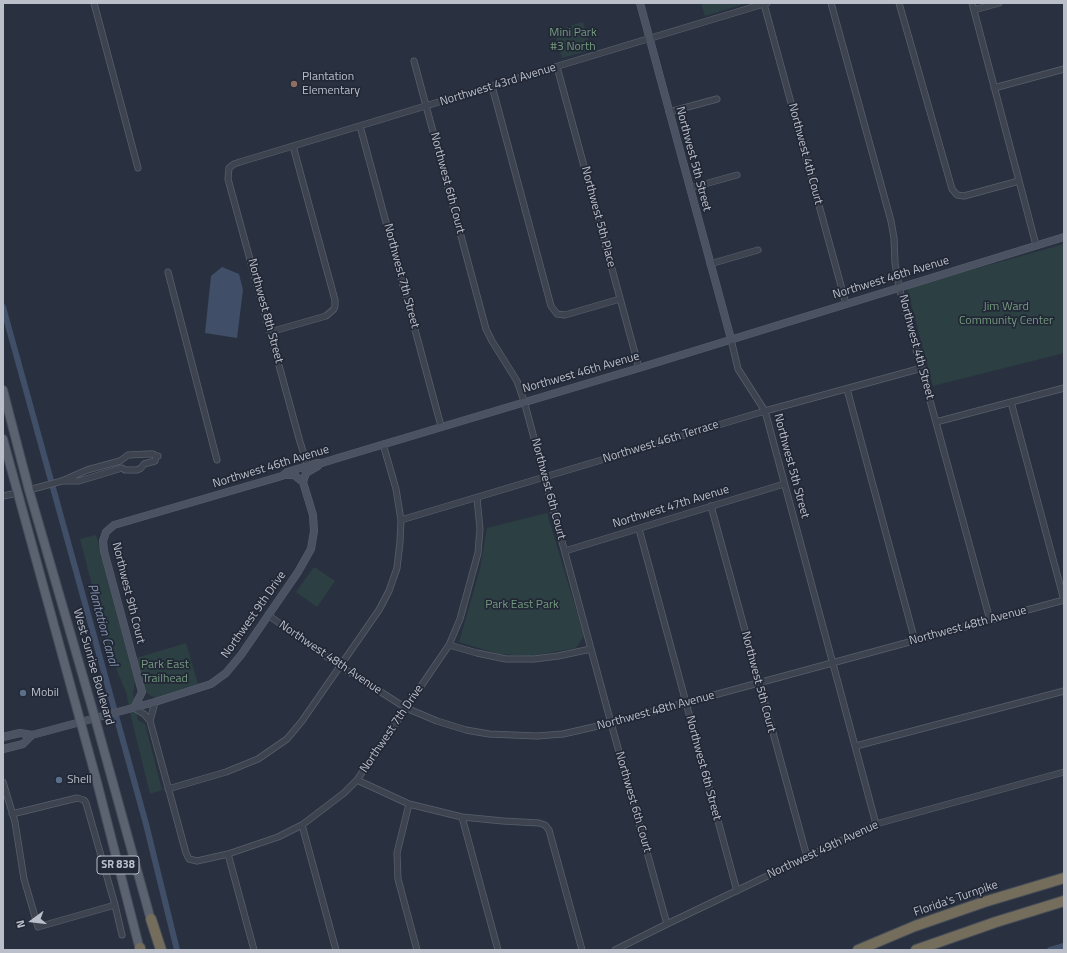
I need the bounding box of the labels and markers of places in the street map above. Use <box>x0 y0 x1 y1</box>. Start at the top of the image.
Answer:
place label: Plantation Elementary <box>302 70 360 98</box>
marker: Plantation Elementary <box>289 79 299 89</box>
place label: Mobil <box>31 686 59 700</box>
marker: Mobil <box>18 688 28 698</box>
place label: Shell <box>67 773 92 787</box>
marker: Shell <box>54 775 64 785</box>

